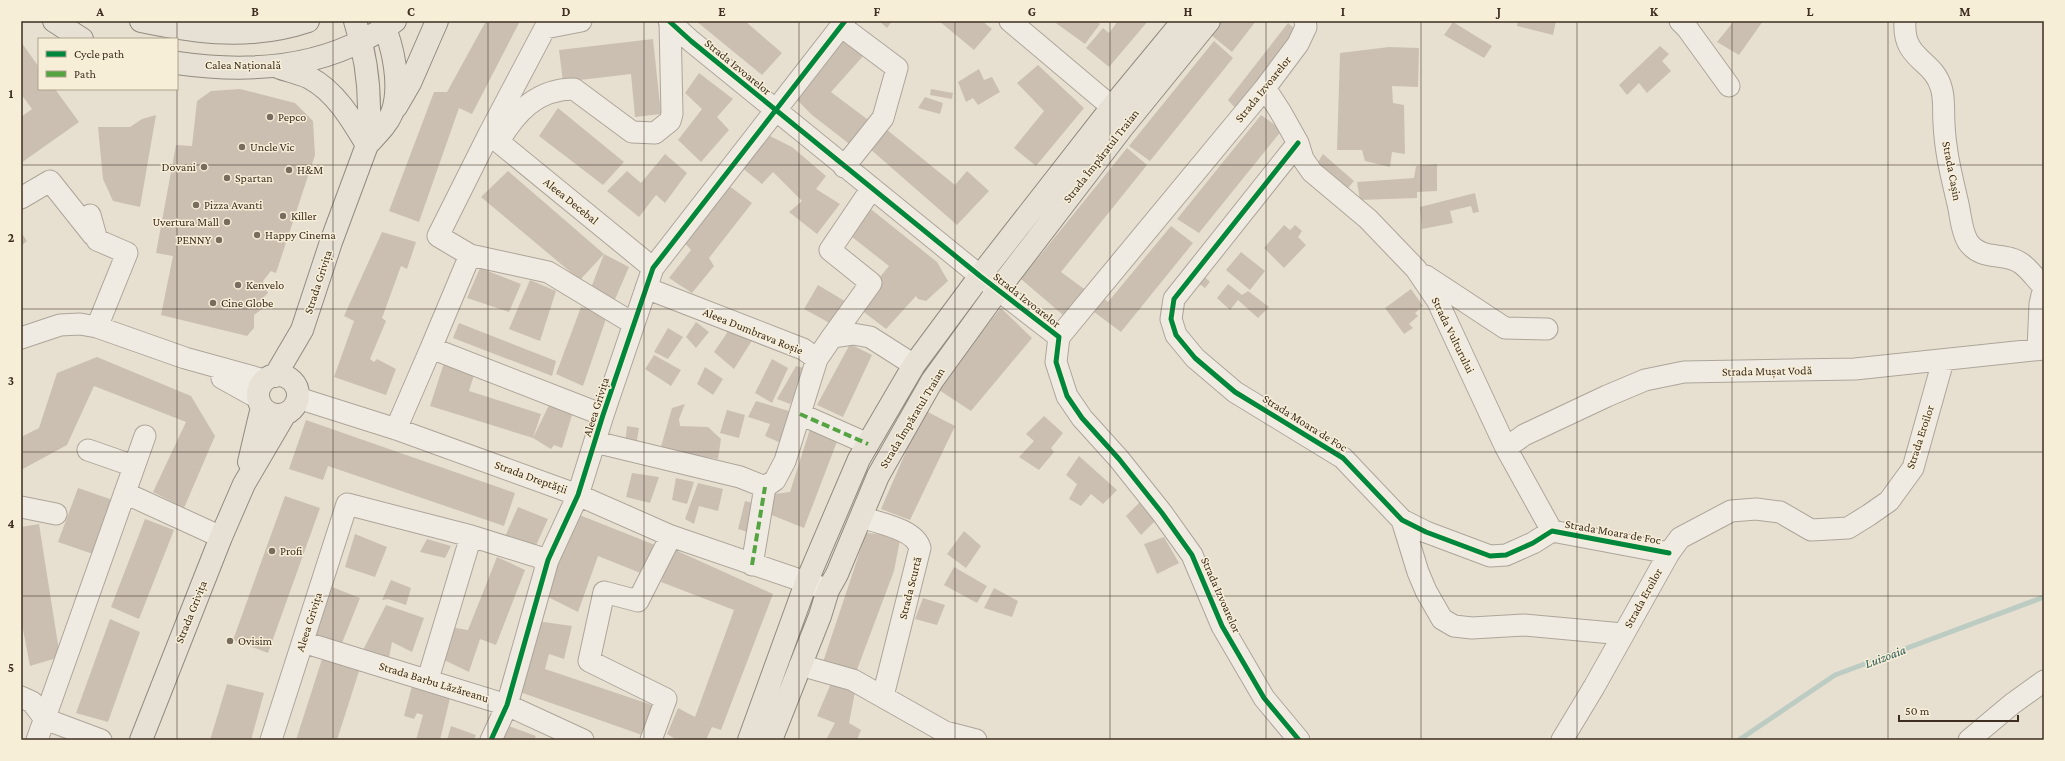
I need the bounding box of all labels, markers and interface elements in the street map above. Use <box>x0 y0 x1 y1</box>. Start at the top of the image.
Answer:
text: A <box>95 4 104 19</box>
text: B <box>251 4 259 19</box>
text: C <box>407 4 415 19</box>
text: D <box>562 4 571 19</box>
text: E <box>718 4 726 19</box>
text: F <box>874 4 881 19</box>
text: G <box>1028 4 1036 19</box>
text: H <box>1184 4 1193 19</box>
text: I <box>1341 4 1345 19</box>
text: J <box>1495 4 1501 19</box>
text: K <box>1650 4 1659 19</box>
text: L <box>1807 4 1814 19</box>
text: M <box>1959 4 1971 19</box>
street label: Strada Izvoarelor <box>702 36 775 99</box>
legend <box>38 38 178 90</box>
text: Cycle path <box>74 47 125 61</box>
street label: Strada Izvoarelor <box>1232 52 1295 125</box>
street label: Calea Națională <box>205 58 281 73</box>
text: Path <box>74 67 96 81</box>
text: 1 <box>9 86 14 101</box>
street label: Strada Împăratul Traian <box>1060 106 1142 206</box>
place label: Pepco <box>278 110 306 124</box>
marker: Pepco <box>265 112 275 122</box>
place label: Uncle Vic <box>250 140 295 154</box>
street label: Strada Cașin <box>1938 140 1965 203</box>
marker: Uncle Vic <box>237 142 247 152</box>
place label: Dovani <box>161 160 196 174</box>
marker: Dovani <box>199 162 209 172</box>
place label: H&M <box>297 163 323 177</box>
marker: H&M <box>284 165 294 175</box>
place label: Spartan <box>235 171 273 185</box>
marker: Spartan <box>222 173 232 183</box>
street label: Aleea Decebal <box>541 175 601 227</box>
place label: Pizza Avanti <box>204 198 262 212</box>
marker: Pizza Avanti <box>191 200 201 210</box>
place label: Killer <box>291 209 318 223</box>
marker: Killer <box>278 211 288 221</box>
place label: Uvertura Mall <box>152 215 219 229</box>
marker: Uvertura Mall <box>222 217 232 227</box>
place label: Happy Cinema <box>265 228 336 242</box>
text: 2 <box>8 230 15 245</box>
marker: Happy Cinema <box>252 230 262 240</box>
place label: PENNY <box>176 233 212 247</box>
marker: PENNY <box>214 235 224 245</box>
street label: Strada Grivița <box>301 248 336 316</box>
street label: Strada Izvoarelor <box>991 269 1064 331</box>
place label: Kenvelo <box>246 278 284 292</box>
marker: Kenvelo <box>233 280 243 290</box>
street label: Strada Vulturului <box>1428 295 1478 375</box>
place label: Cine Globe <box>221 296 273 310</box>
marker: Cine Globe <box>208 298 218 308</box>
street label: Aleea Dumbrava Roșie <box>700 304 805 358</box>
street label: Strada Mușat Vodă <box>1722 363 1813 380</box>
street label: Strada Împăratul Traian <box>876 365 948 471</box>
text: 3 <box>8 373 14 388</box>
street label: Aleea Grivița <box>580 375 613 439</box>
street label: Strada Moara de Foc <box>1260 391 1350 455</box>
street label: Strada Eroilor <box>1903 403 1937 471</box>
street label: Strada Dreptății <box>492 457 569 498</box>
text: 4 <box>7 516 15 531</box>
street label: Strada Moara de Foc <box>1564 517 1662 547</box>
place label: Profi <box>280 544 303 558</box>
marker: Profi <box>267 546 277 556</box>
street label: Strada Scurtă <box>895 555 925 621</box>
street label: Strada Izvoarelor <box>1198 555 1244 636</box>
street label: Strada Eroilor <box>1621 565 1666 630</box>
street label: Strada Grivița <box>172 578 211 646</box>
street label: Aleea Grivița <box>293 590 326 654</box>
place label: Ovisim <box>238 634 273 648</box>
marker: Ovisim <box>225 636 235 646</box>
water label: Luizoaia <box>1863 642 1908 671</box>
street label: Strada Barbu Lăzăreanu <box>377 659 491 706</box>
text: 5 <box>8 660 14 675</box>
scale bar <box>1899 697 2018 723</box>
text: 50 m <box>1905 704 1930 718</box>

